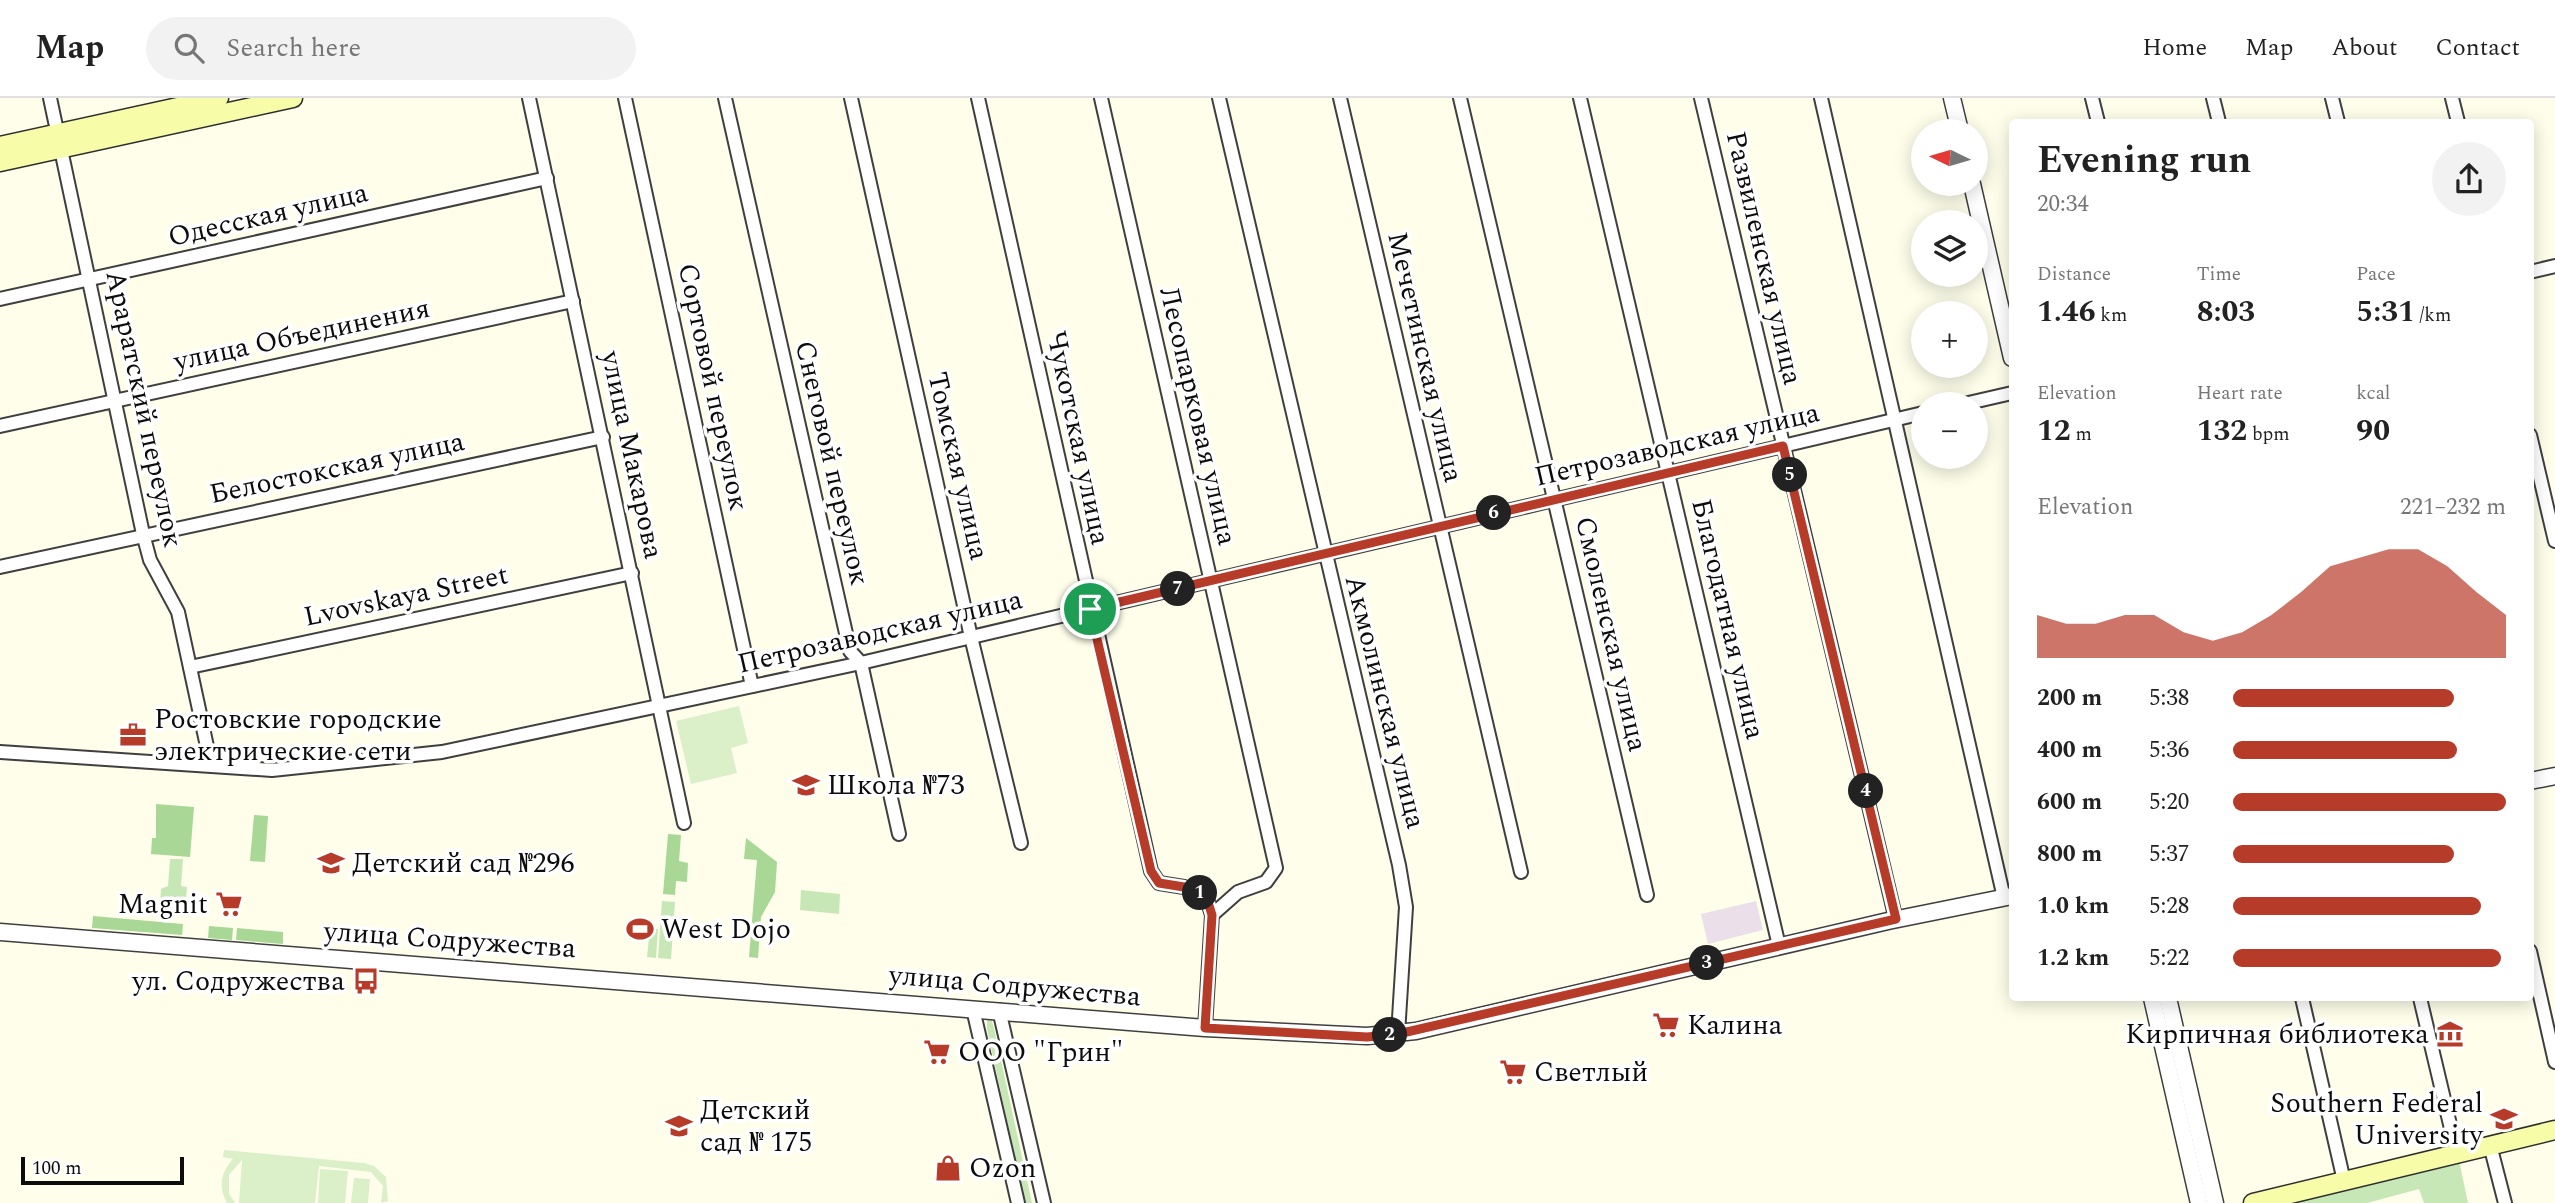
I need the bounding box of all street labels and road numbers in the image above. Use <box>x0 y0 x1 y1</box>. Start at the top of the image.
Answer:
street label: Развиленская улица <box>1714 127 1814 389</box>
street label: Одесская улица <box>164 171 373 259</box>
street label: Мечетинская улица <box>1375 227 1475 487</box>
street label: Сортовой переулок <box>666 259 760 515</box>
street label: Араратский переулок <box>94 266 194 552</box>
street label: Лесопарковая улица <box>1147 282 1249 550</box>
street label: улица Объединения <box>169 287 434 383</box>
street label: Чукотская улица <box>1034 327 1122 549</box>
street label: Снеговой переулок <box>783 336 881 590</box>
street label: улица Макарова <box>589 346 675 563</box>
street label: Томская улица <box>915 368 1001 565</box>
street label: Петрозаводская улица <box>1530 391 1824 499</box>
street label: Белостокская улица <box>206 420 469 516</box>
street label: Благодатная улица <box>1679 495 1777 744</box>
street label: Смоленская улица <box>1563 512 1659 756</box>
street label: Lvovskaya Street <box>300 553 512 639</box>
street label: Акмолинская улица <box>1333 571 1437 833</box>
street label: Петрозаводская улица <box>733 578 1027 686</box>
street label: улица Содружества <box>321 910 578 970</box>
street label: улица Содружества <box>886 953 1143 1018</box>

